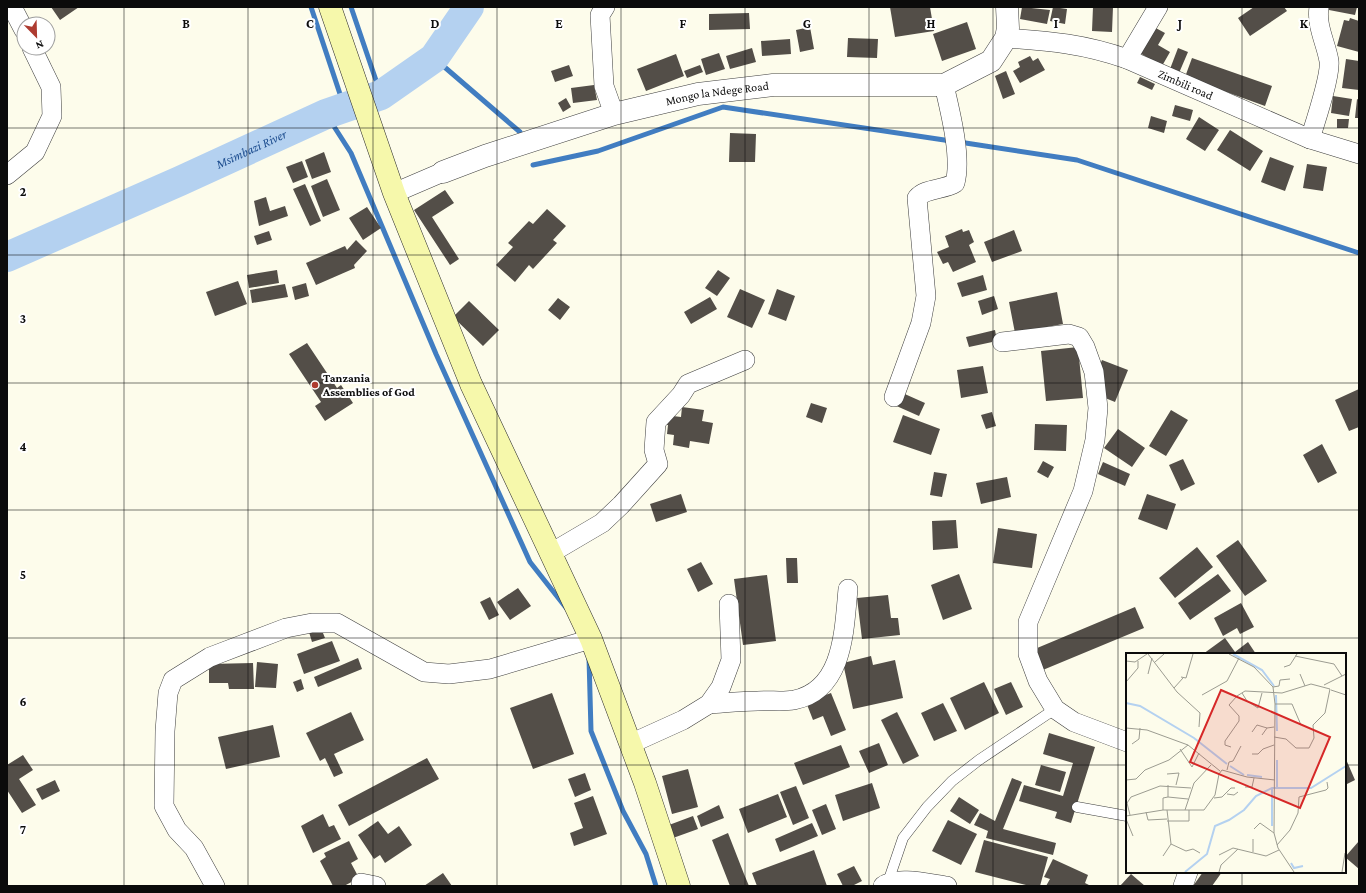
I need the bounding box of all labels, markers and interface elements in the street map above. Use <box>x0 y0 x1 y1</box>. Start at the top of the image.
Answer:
north arrow <box>16 16 56 56</box>
text: B <box>182 16 190 31</box>
text: C <box>306 16 314 31</box>
text: D <box>431 16 440 31</box>
text: E <box>555 16 563 31</box>
text: F <box>680 16 687 31</box>
text: G <box>803 16 811 31</box>
text: H <box>927 16 936 31</box>
text: I <box>1054 16 1058 31</box>
text: J <box>1176 16 1182 31</box>
text: K <box>1300 16 1309 31</box>
text: N <box>34 38 46 52</box>
street label: Zimbili road <box>1156 66 1216 103</box>
street label: Mongo la Ndege Road <box>664 78 770 108</box>
water label: Msimbazi River <box>212 126 289 172</box>
text: 2 <box>20 184 27 199</box>
text: 3 <box>20 311 26 326</box>
place label: Tanzania Assemblies of God <box>322 371 415 399</box>
marker: Tanzania Assemblies of God <box>310 380 320 390</box>
text: 4 <box>19 439 27 454</box>
text: 5 <box>20 567 26 582</box>
inset map <box>1126 653 1346 873</box>
text: 6 <box>19 694 27 709</box>
text: 7 <box>20 822 26 837</box>

